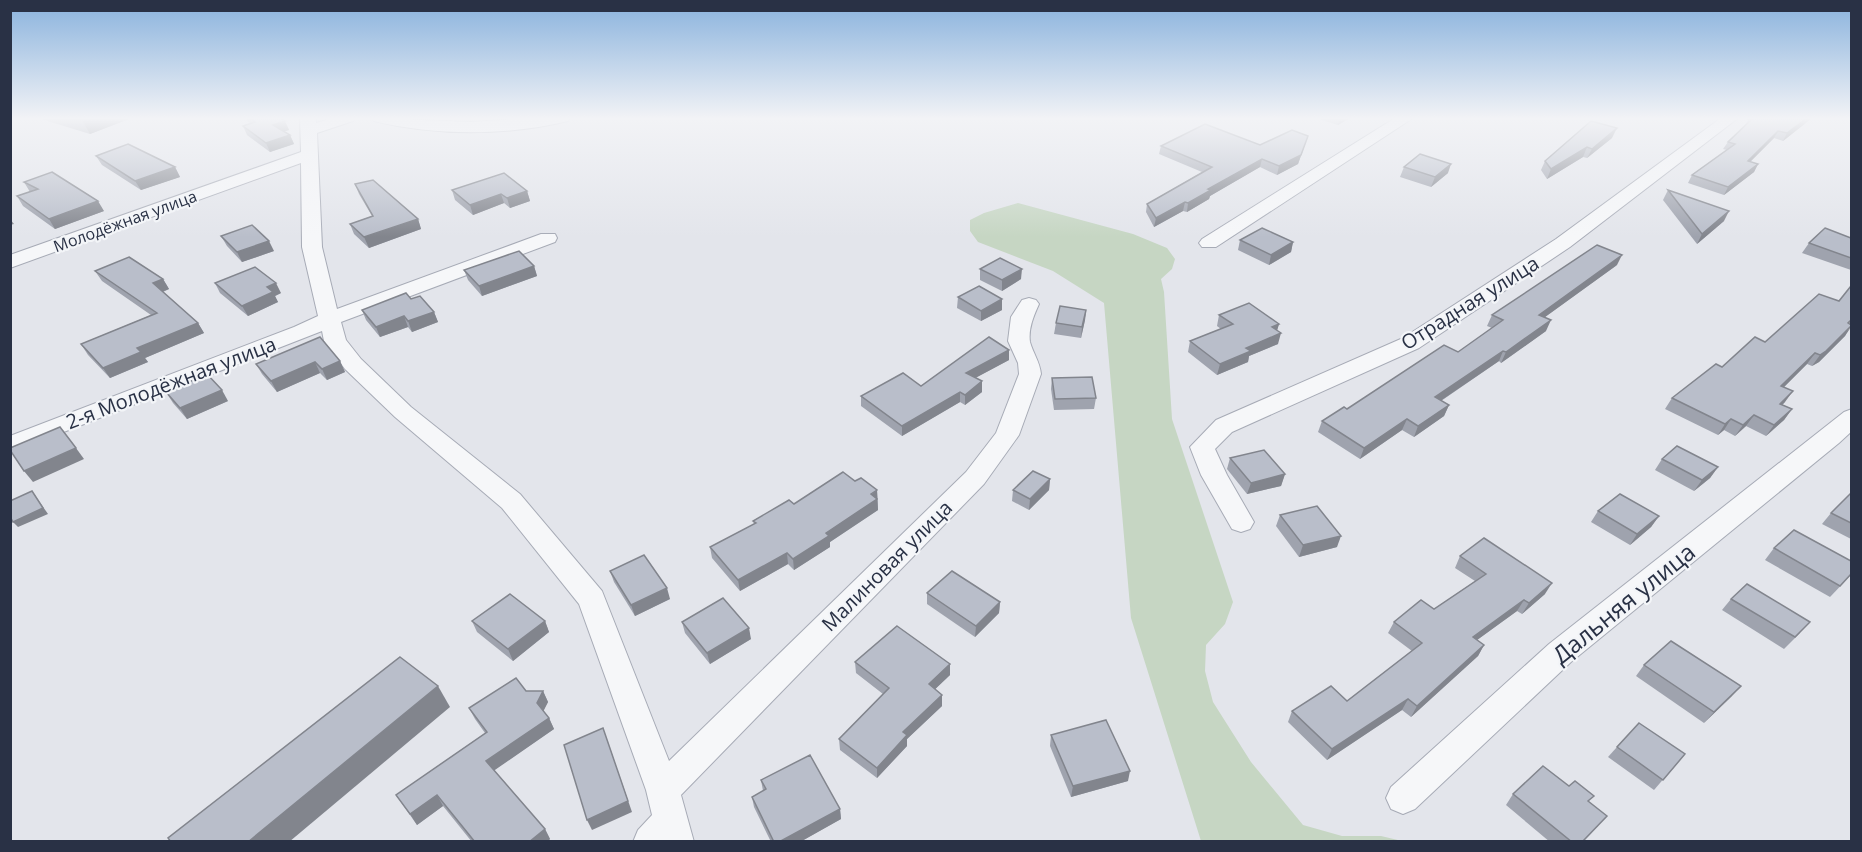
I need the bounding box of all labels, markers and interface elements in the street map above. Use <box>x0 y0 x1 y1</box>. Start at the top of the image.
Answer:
street label: Молодёжная улица <box>50 185 200 257</box>
street label: Отрадная улица <box>1396 249 1544 356</box>
street label: 2-я Молодёжная улица <box>62 330 280 435</box>
street label: Малиновая улица <box>815 494 958 637</box>
street label: Дальняя улица <box>1545 535 1701 671</box>

